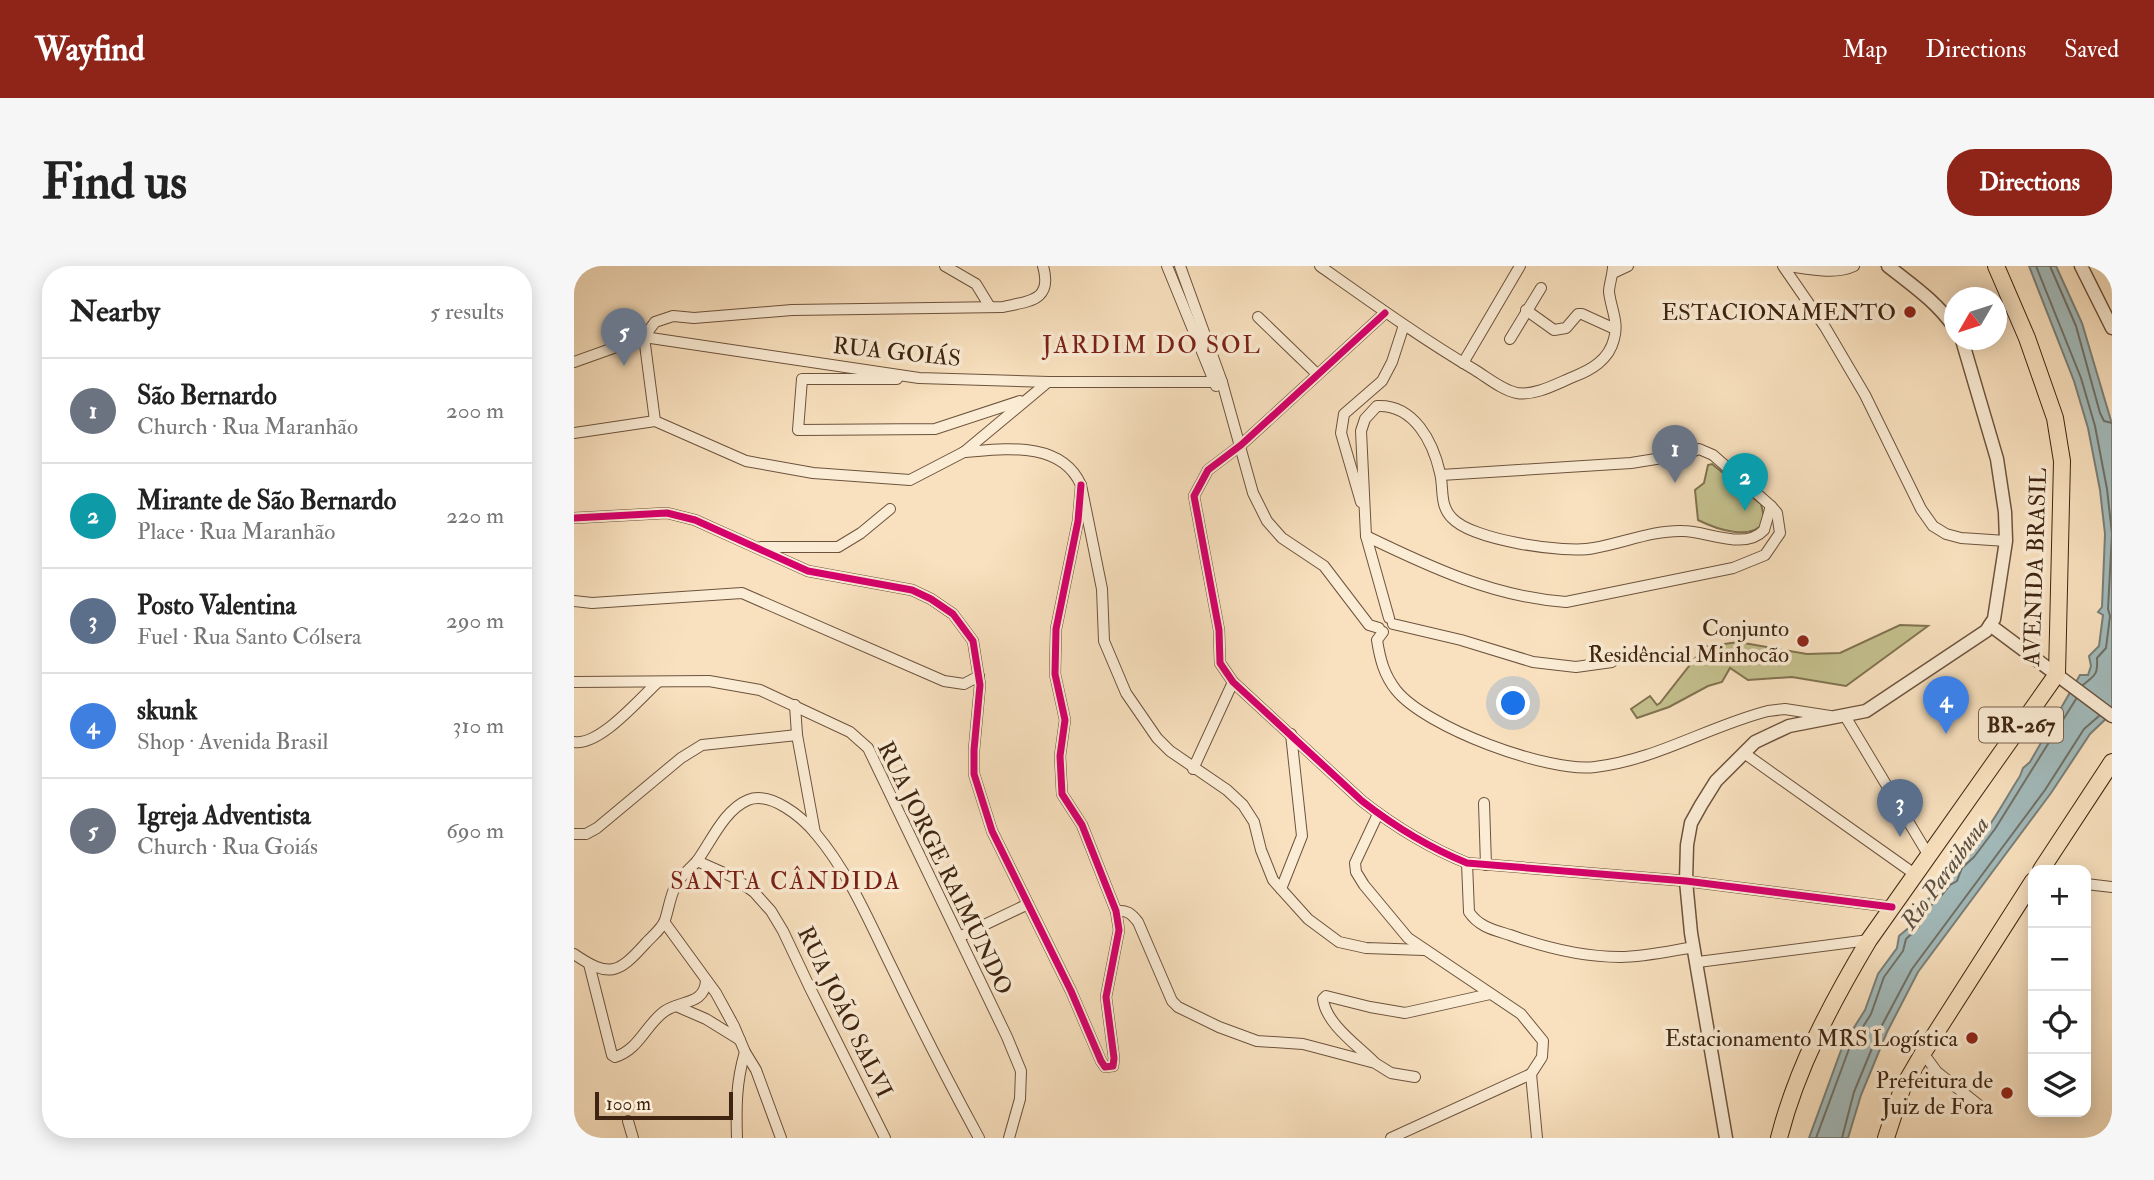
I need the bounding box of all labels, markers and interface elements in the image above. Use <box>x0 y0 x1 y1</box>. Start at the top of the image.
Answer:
text: Wayfind <box>35 29 145 70</box>
text: Map <box>1842 34 1887 65</box>
text: Directions <box>1925 34 2026 65</box>
text: Saved <box>2064 34 2119 65</box>
button: Directions <box>1947 149 2112 216</box>
text: Find us <box>42 152 187 213</box>
north arrow <box>1944 287 2007 350</box>
text: Nearby <box>70 293 160 330</box>
text: 5 results <box>430 297 504 326</box>
place label: ESTACIONAMENTO <box>1662 298 1896 327</box>
marker: ESTACIONAMENTO <box>1902 304 1918 320</box>
pin: 5 <box>601 308 647 366</box>
district label: JARDIM DO SOL <box>1041 330 1262 361</box>
street label: RUA GOIÁS <box>832 331 962 373</box>
text: São Bernardo <box>137 380 277 412</box>
text: 1 <box>89 396 97 425</box>
text: 200 m <box>446 396 504 425</box>
text: Church · Rua Maranhão <box>137 412 358 441</box>
pin: 1 <box>1652 425 1698 483</box>
pin: 2 <box>1722 453 1768 511</box>
street label: AVENIDA BRASIL <box>2017 467 2053 668</box>
text: Mirante de São Bernardo <box>137 485 396 517</box>
text: 2 <box>87 501 99 530</box>
text: 220 m <box>446 501 504 530</box>
text: Place · Rua Maranhão <box>137 517 335 546</box>
text: Posto Valentina <box>137 590 296 622</box>
text: 3 <box>89 606 97 635</box>
text: 290 m <box>446 606 504 635</box>
place label: Conjunto Residêncial Minhocão <box>1588 614 1789 669</box>
text: Fuel · Rua Santo Cólsera <box>137 622 361 651</box>
marker: Conjunto Residêncial Minhocão <box>1795 633 1811 649</box>
pin: 4 <box>1923 676 1969 734</box>
your location <box>1496 686 1530 720</box>
text: skunk <box>137 695 197 727</box>
road number: BR-267 <box>1979 708 2063 742</box>
text: 4 <box>87 711 99 740</box>
text: 310 m <box>453 711 504 740</box>
text: Shop · Avenida Brasil <box>137 727 328 756</box>
street label: RUA JORGE RAIMUNDO <box>871 737 1019 999</box>
pin: 3 <box>1877 779 1923 837</box>
text: Igreja Adventista <box>137 800 311 832</box>
water label: Rio Paraibuna <box>1893 810 1996 936</box>
text: 5 <box>88 816 98 845</box>
text: 690 m <box>446 816 504 845</box>
text: Church · Rua Goiás <box>137 832 318 861</box>
district label: SANTA CÂNDIDA <box>670 865 902 897</box>
map controls <box>2028 865 2091 1117</box>
button: + <box>2028 865 2091 928</box>
street label: RUA JOÃO SALVI <box>791 922 899 1102</box>
button: − <box>2028 928 2091 991</box>
button: locate <box>2028 991 2091 1054</box>
place label: Estacionamento MRS Logística <box>1665 1024 1959 1053</box>
marker: Estacionamento MRS Logística <box>1964 1030 1980 1046</box>
button: layers <box>2028 1054 2091 1117</box>
place label: Prefeitura de Juiz de Fora <box>1876 1066 1994 1121</box>
marker: Prefeitura de Juiz de Fora <box>1999 1085 2015 1101</box>
scale bar <box>595 1089 733 1121</box>
text: 100 m <box>606 1092 651 1116</box>

